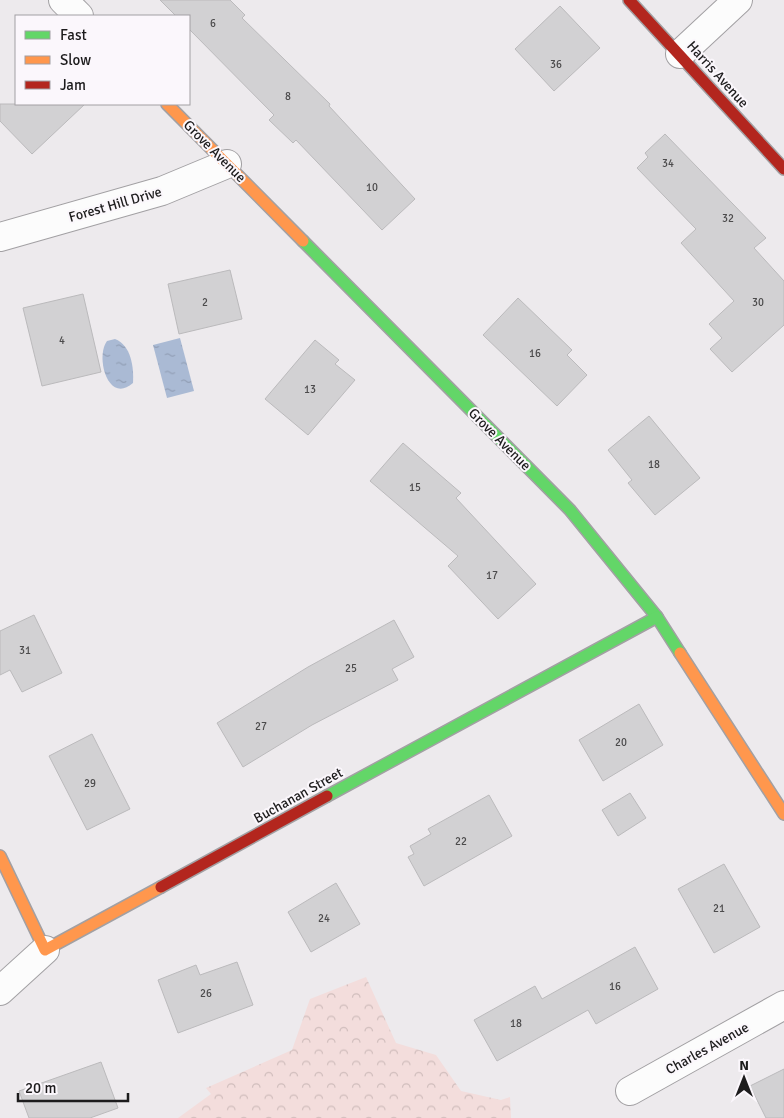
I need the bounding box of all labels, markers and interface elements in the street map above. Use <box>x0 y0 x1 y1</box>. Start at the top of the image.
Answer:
legend <box>15 15 190 105</box>
house number: 6 <box>210 17 216 30</box>
text: Fast <box>60 26 87 44</box>
street label: Harris Avenue <box>683 37 752 111</box>
text: Slow <box>60 51 91 69</box>
house number: 36 <box>550 58 562 71</box>
text: Jam <box>60 76 86 94</box>
house number: 8 <box>285 90 291 103</box>
street label: Grove Avenue <box>180 117 249 186</box>
house number: 34 <box>662 157 674 170</box>
house number: 10 <box>366 181 378 194</box>
street label: Forest Hill Drive <box>67 183 164 226</box>
house number: 32 <box>722 212 734 225</box>
house number: 2 <box>202 296 208 309</box>
house number: 30 <box>752 296 764 309</box>
house number: 4 <box>59 334 65 347</box>
house number: 16 <box>529 347 541 360</box>
house number: 13 <box>304 383 316 396</box>
street label: Grove Avenue <box>465 405 534 474</box>
house number: 18 <box>648 458 660 471</box>
house number: 15 <box>409 481 421 494</box>
house number: 17 <box>486 569 498 582</box>
house number: 31 <box>19 644 31 657</box>
house number: 25 <box>345 662 357 675</box>
house number: 27 <box>255 720 267 733</box>
house number: 20 <box>615 736 627 749</box>
street label: Buchanan Street <box>251 764 346 827</box>
house number: 29 <box>84 777 96 790</box>
house number: 22 <box>455 835 467 848</box>
house number: 21 <box>713 902 725 915</box>
house number: 24 <box>318 912 330 925</box>
house number: 16 <box>609 980 621 993</box>
house number: 26 <box>200 987 212 1000</box>
house number: 18 <box>510 1017 522 1030</box>
street label: Charles Avenue <box>663 1019 752 1078</box>
north arrow <box>719 1053 769 1103</box>
text: N <box>739 1057 749 1074</box>
scale bar <box>18 1070 128 1102</box>
text: 20 m <box>25 1079 56 1097</box>

